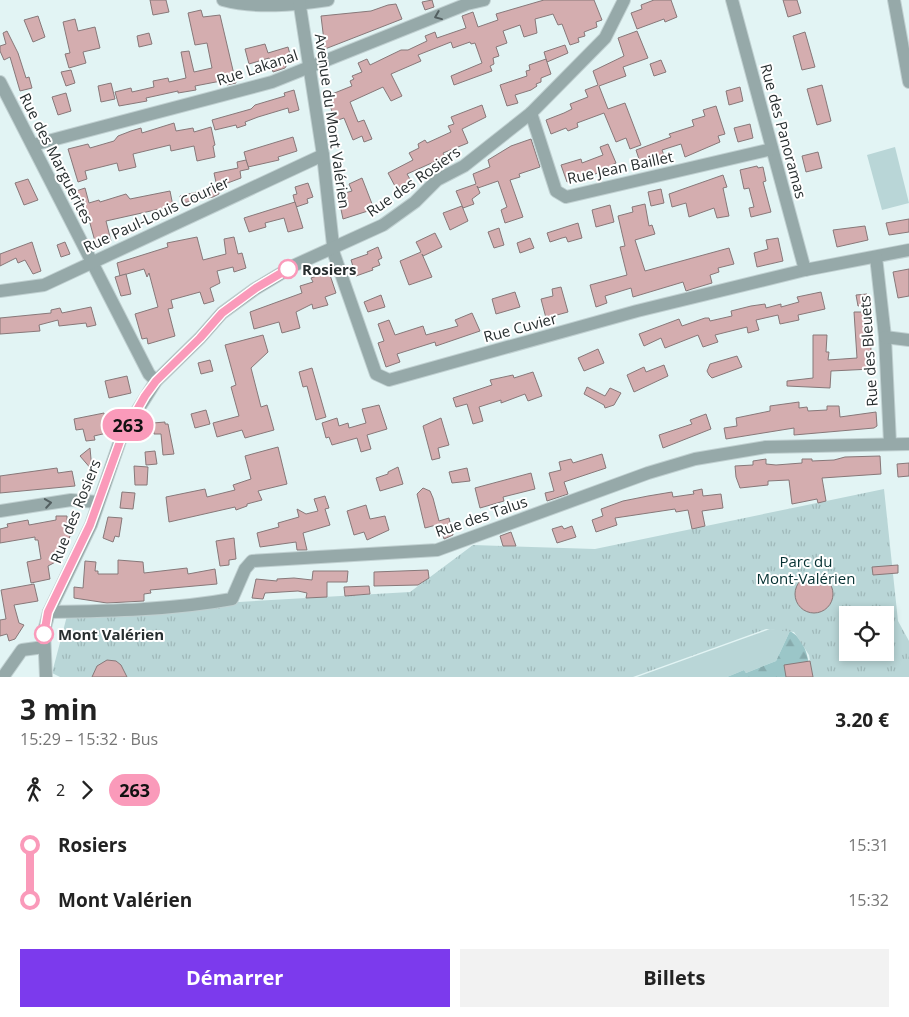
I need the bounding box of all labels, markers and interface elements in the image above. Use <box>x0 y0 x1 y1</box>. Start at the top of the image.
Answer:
one-way arrow <box>434 10 443 20</box>
street label: Avenue du Mont Valérien <box>311 32 355 210</box>
street label: Rue Lakanal <box>214 44 300 90</box>
street label: Rue des Panoramas <box>756 61 812 201</box>
street label: Rue des Marguerites <box>15 89 99 227</box>
street label: Rue des Rosiers <box>362 141 464 221</box>
street label: Rue Jean Baillet <box>565 146 675 188</box>
street label: Rue Paul-Louis Courier <box>80 171 232 257</box>
marker: Rosiers <box>278 259 298 279</box>
place label: Rosiers <box>302 259 356 279</box>
street label: Rue des Bleuets <box>854 295 882 407</box>
street label: Rue Cuvier <box>481 308 559 346</box>
line badge: 263 <box>99 409 157 441</box>
text: 263 <box>113 413 143 437</box>
street label: Rue des Rosiers <box>45 456 105 566</box>
street label: Rue des Talus <box>432 491 530 541</box>
one-way arrow <box>44 499 53 509</box>
park label: Parc du Mont-Valérien <box>757 551 855 588</box>
map controls <box>839 606 894 661</box>
button: locate <box>839 606 894 661</box>
marker: Mont Valérien <box>34 624 54 644</box>
place label: Mont Valérien <box>58 624 164 644</box>
text: 3 min <box>20 690 98 728</box>
text: 3.20 € <box>835 707 889 733</box>
text: 15:29 – 15:32 · Bus <box>20 728 158 750</box>
icon: walk <box>20 776 48 804</box>
icon: forward <box>73 776 101 804</box>
text: 263 <box>119 778 150 802</box>
text: 2 <box>56 779 65 801</box>
text: Rosiers <box>58 832 127 858</box>
text: 15:31 <box>848 834 889 856</box>
text: Mont Valérien <box>58 887 192 913</box>
text: 15:32 <box>848 889 889 911</box>
button: Démarrer <box>20 949 450 1007</box>
button: Billets <box>460 949 889 1007</box>

